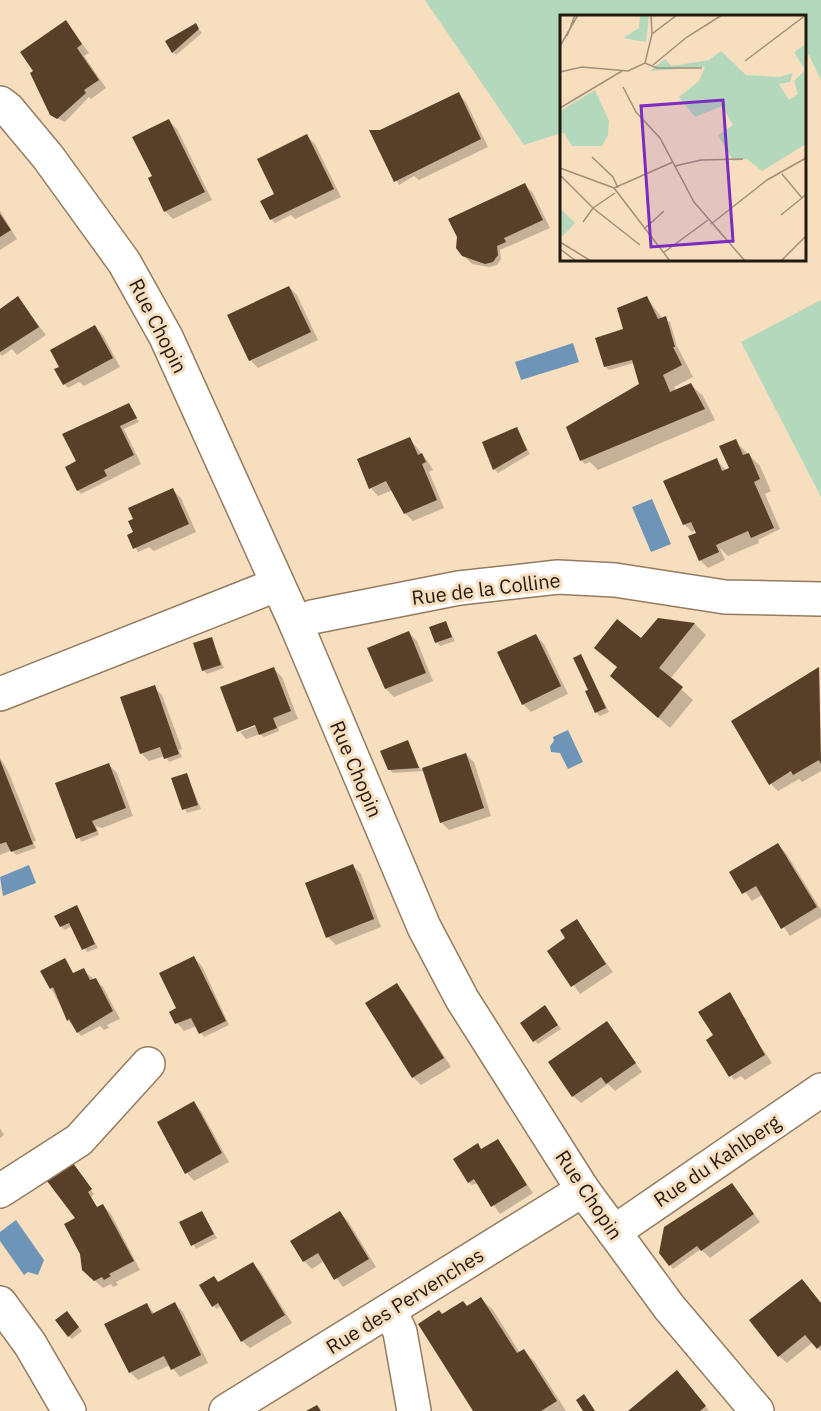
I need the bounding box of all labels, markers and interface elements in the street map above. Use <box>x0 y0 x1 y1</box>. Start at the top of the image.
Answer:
inset map <box>560 15 806 261</box>
street label: Rue Chopin <box>123 274 194 378</box>
street label: Rue de la Colline <box>410 566 562 611</box>
street label: Rue Chopin <box>324 716 389 821</box>
street label: Rue du Kahlberg <box>648 1108 786 1213</box>
street label: Rue Chopin <box>549 1145 629 1245</box>
street label: Rue des Pervenches <box>321 1241 489 1360</box>

